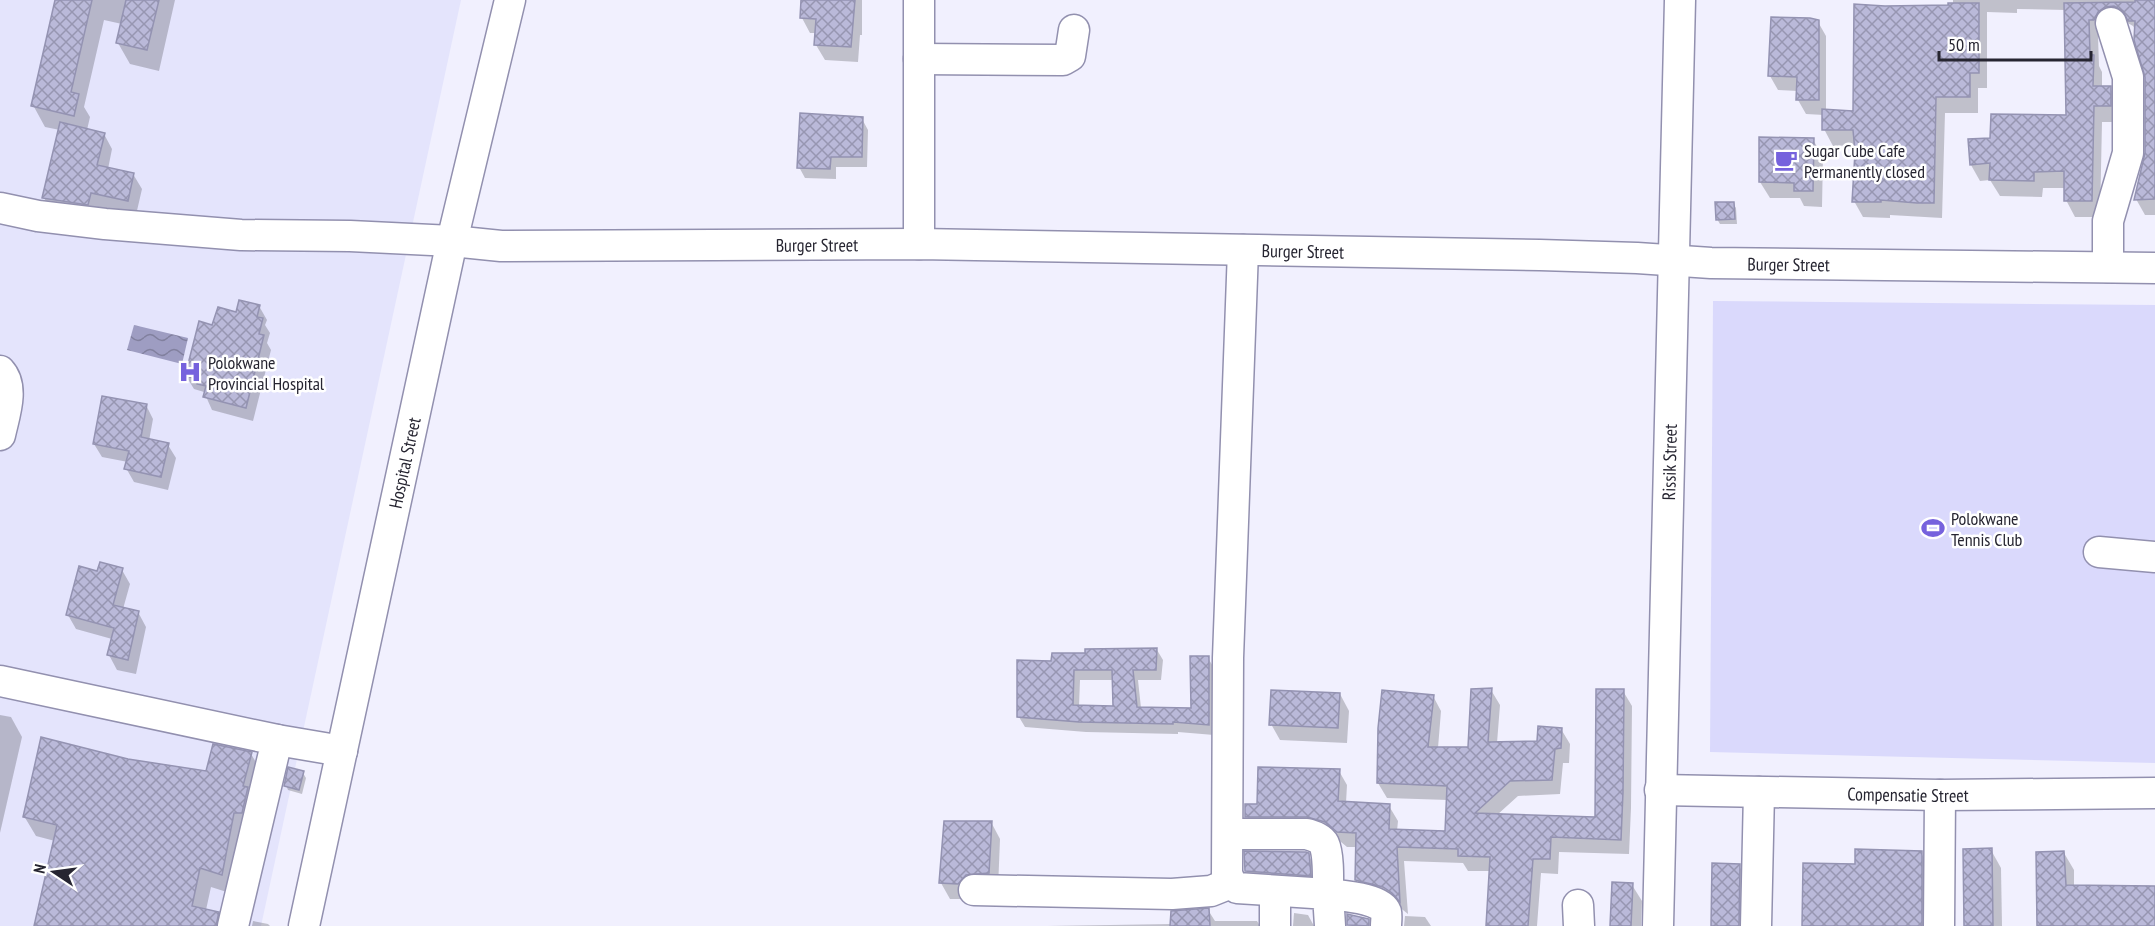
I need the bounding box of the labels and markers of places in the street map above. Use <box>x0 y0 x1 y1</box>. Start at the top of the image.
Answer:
place label: Sugar Cube Cafe Permanently closed <box>1804 139 1925 183</box>
cafe icon: Sugar Cube Cafe Permanently closed <box>1773 147 1799 173</box>
place label: Polokwane Provincial Hospital <box>208 351 325 395</box>
hospital icon: Polokwane Provincial Hospital <box>177 359 203 385</box>
place label: Polokwane Tennis Club <box>1951 507 2022 551</box>
sports icon: Polokwane Tennis Club <box>1920 515 1946 541</box>

